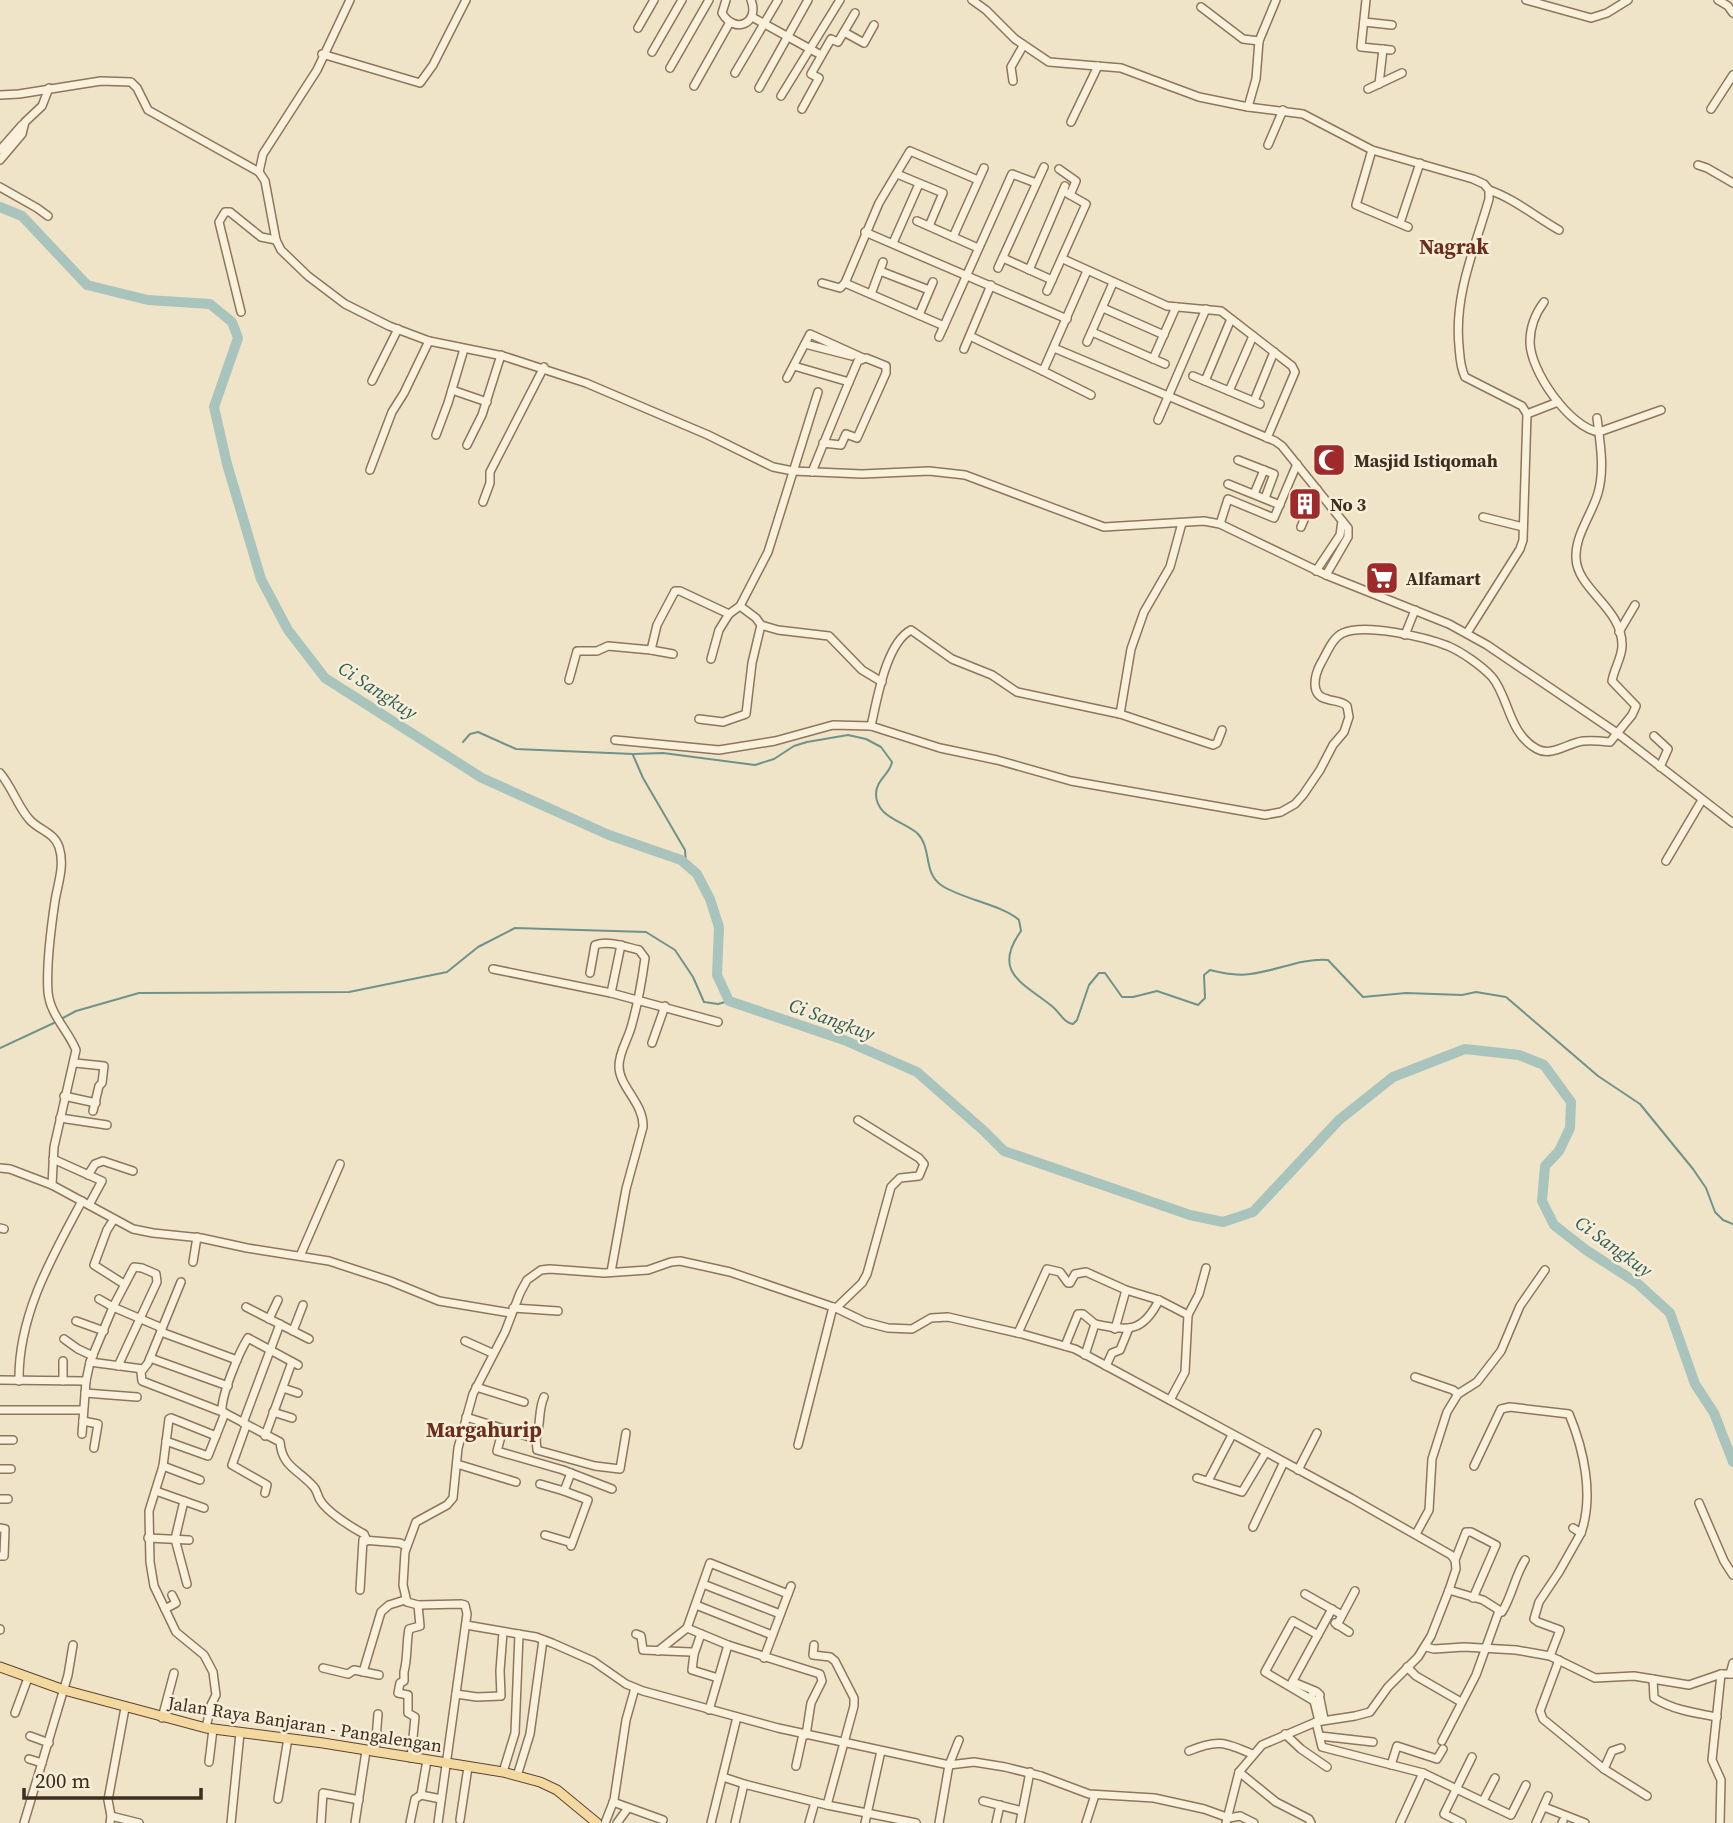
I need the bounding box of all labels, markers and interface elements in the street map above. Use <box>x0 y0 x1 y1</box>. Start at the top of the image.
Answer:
district label: Nagrak <box>1419 232 1489 261</box>
mosque icon: Masjid Istiqomah <box>1310 441 1348 479</box>
place label: Masjid Istiqomah <box>1354 448 1498 473</box>
building icon: No 3 <box>1286 485 1324 523</box>
place label: No 3 <box>1330 492 1366 517</box>
supermarket icon: Alfamart <box>1363 559 1401 597</box>
place label: Alfamart <box>1406 566 1481 591</box>
water label: Ci Sangkuy <box>333 655 423 726</box>
water label: Ci Sangkuy <box>786 992 879 1047</box>
water label: Ci Sangkuy <box>1570 1209 1659 1283</box>
district label: Margahurip <box>426 1415 542 1444</box>
street label: Jalan Raya Banjaran - Pangalengan <box>165 1690 444 1758</box>
scale bar <box>24 1756 201 1800</box>
text: 200 m <box>35 1766 90 1795</box>

